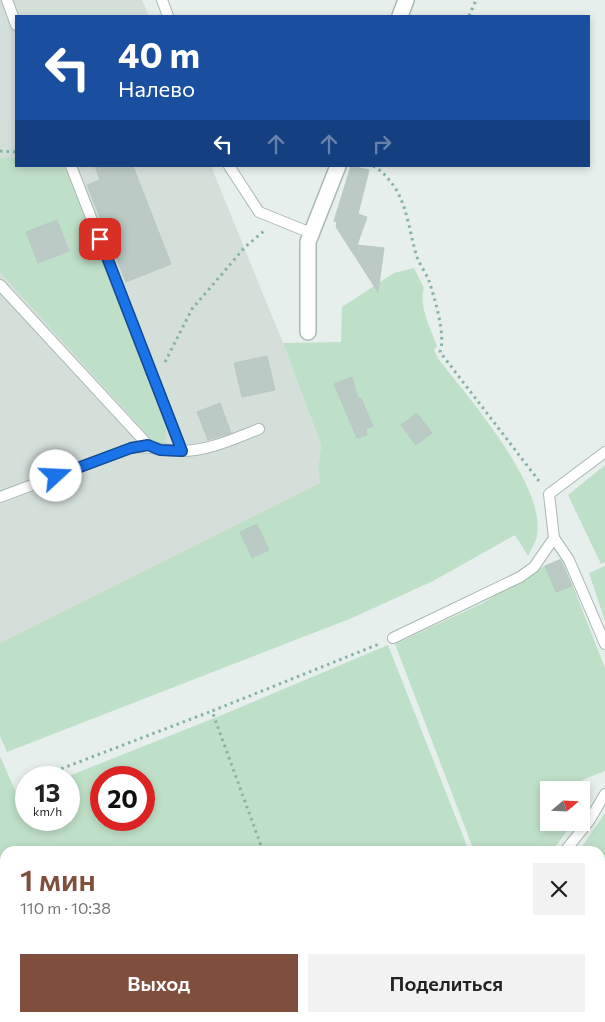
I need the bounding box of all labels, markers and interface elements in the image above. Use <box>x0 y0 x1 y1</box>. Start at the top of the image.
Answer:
text: 40 m <box>118 32 200 75</box>
icon: left <box>35 35 100 100</box>
text: Налево <box>118 75 195 102</box>
icon: left <box>209 130 237 158</box>
icon: ahead <box>262 130 290 158</box>
icon: ahead <box>315 130 343 158</box>
icon: right <box>368 130 396 158</box>
pin <box>79 218 121 260</box>
icon: arrive <box>86 225 114 253</box>
position arrow <box>29 449 81 501</box>
speed limit sign: 20 <box>90 766 155 831</box>
text: 13 <box>35 777 60 807</box>
north arrow <box>540 781 590 831</box>
map controls <box>540 781 590 831</box>
text: km/h <box>33 804 62 818</box>
text: 1 мин <box>20 860 96 897</box>
button: close <box>533 863 585 915</box>
text: 110 m · 10:38 <box>20 898 111 917</box>
button: Выход <box>20 954 298 1012</box>
button: Поделиться <box>308 954 585 1012</box>

